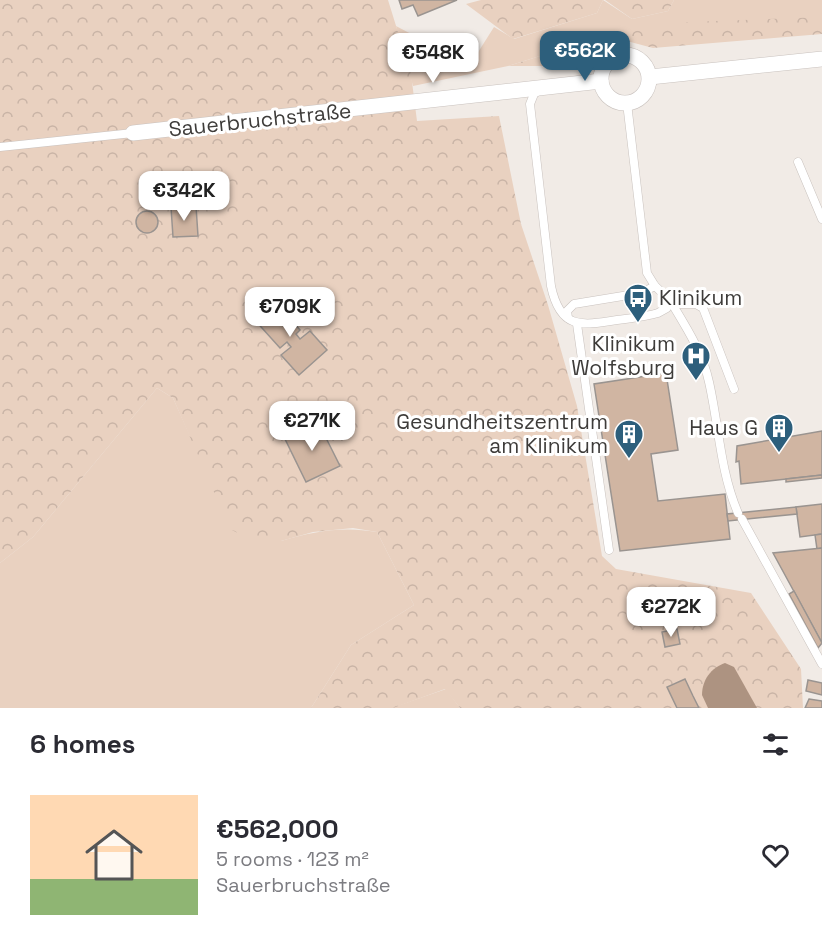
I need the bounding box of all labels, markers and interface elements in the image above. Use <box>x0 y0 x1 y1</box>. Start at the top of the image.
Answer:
pin: €562K <box>543 31 627 82</box>
pin: €548K <box>391 33 475 84</box>
text: €562K <box>554 37 616 63</box>
text: €548K <box>402 39 464 65</box>
street label: Sauerbruchstraße <box>167 96 353 143</box>
pin: €342K <box>142 171 226 222</box>
text: €342K <box>153 177 215 203</box>
bus stop icon: Klinikum <box>622 282 654 324</box>
place label: Klinikum <box>659 284 742 311</box>
pin: €709K <box>248 287 332 338</box>
text: €709K <box>259 293 321 319</box>
place label: Klinikum Wolfsburg <box>571 330 675 381</box>
hospital icon: Klinikum Wolfsburg <box>680 340 712 382</box>
pin: €271K <box>270 401 354 452</box>
text: €271K <box>283 407 341 433</box>
place label: Gesundheitszentrum am Klinikum <box>396 408 608 459</box>
building icon: Haus G <box>763 412 795 454</box>
place label: Haus G <box>689 414 758 441</box>
building icon: Gesundheitszentrum am Klinikum <box>613 418 645 460</box>
pin: €272K <box>629 587 713 638</box>
text: €272K <box>641 593 701 619</box>
text: 6 homes <box>30 727 135 761</box>
icon: filters <box>759 728 792 761</box>
text: €562,000 <box>216 812 339 846</box>
icon: home <box>78 819 150 891</box>
icon: heart <box>759 839 792 872</box>
text: 5 rooms · 123 m² <box>216 846 369 872</box>
text: Sauerbruchstraße <box>216 872 391 898</box>

